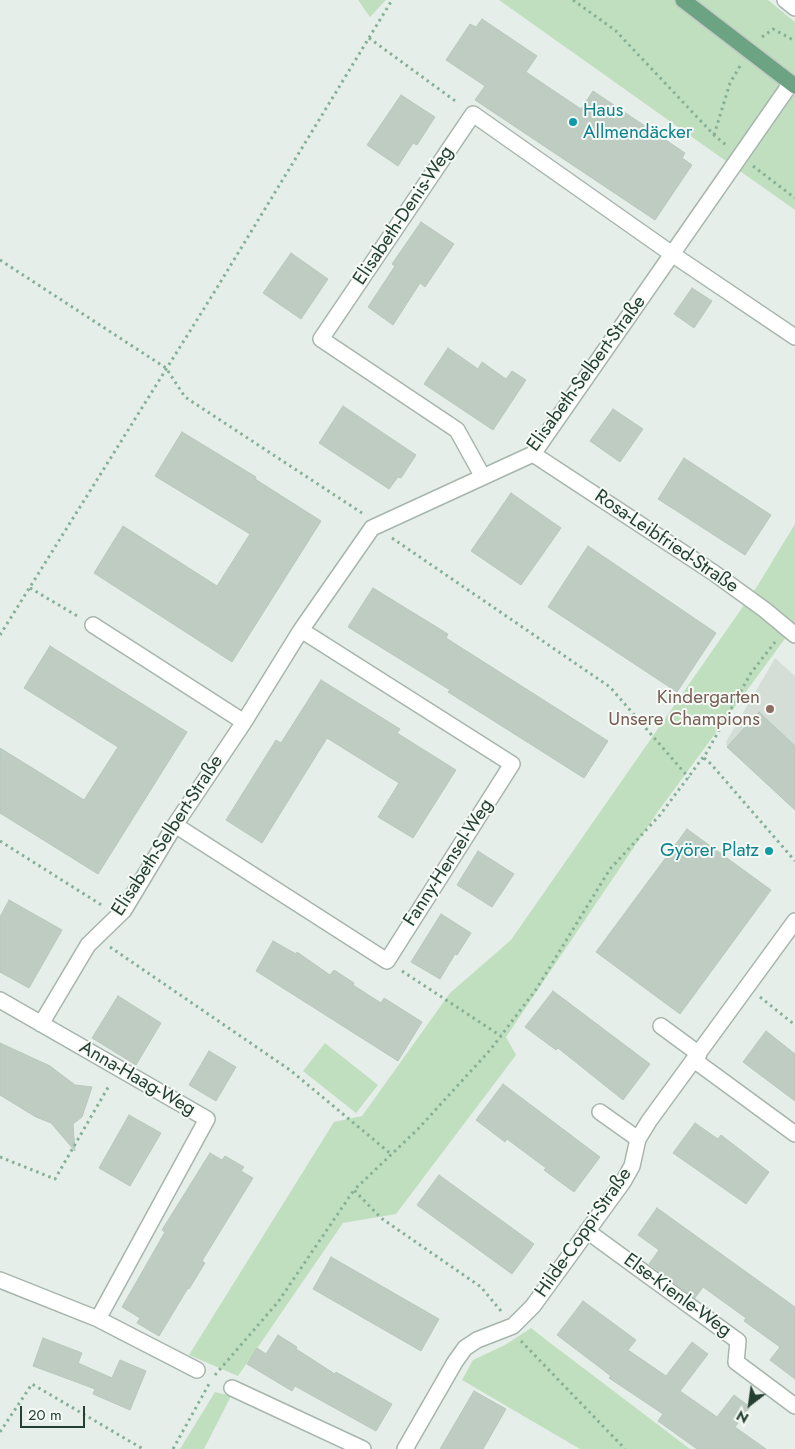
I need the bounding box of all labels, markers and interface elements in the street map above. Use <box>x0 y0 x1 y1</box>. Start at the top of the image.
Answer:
place label: Haus Allmendäcker <box>583 100 692 144</box>
marker: Haus Allmendäcker <box>567 116 579 128</box>
street label: Elisabeth-Denis-Weg <box>349 142 459 290</box>
street label: Elisabeth-Selbert-Straße <box>523 292 651 456</box>
street label: Rosa-Leibfried-Straße <box>590 485 742 599</box>
place label: Kindergarten Unsere Champions <box>608 687 760 731</box>
marker: Kindergarten Unsere Champions <box>764 703 776 715</box>
street label: Elisabeth-Selbert-Straße <box>107 751 229 921</box>
street label: Fanny-Hensel-Weg <box>399 795 499 931</box>
place label: Györer Platz <box>660 840 759 862</box>
marker: Györer Platz <box>763 845 775 857</box>
street label: Anna-Haag-Weg <box>75 1037 199 1121</box>
street label: Hilde-Coppi-Straße <box>531 1164 637 1302</box>
street label: Else-Kienle-Weg <box>619 1249 735 1343</box>
north arrow <box>725 1379 775 1429</box>
scale bar <box>22 1396 88 1428</box>
text: 20 m <box>28 1404 62 1426</box>
text: N <box>733 1406 752 1428</box>

